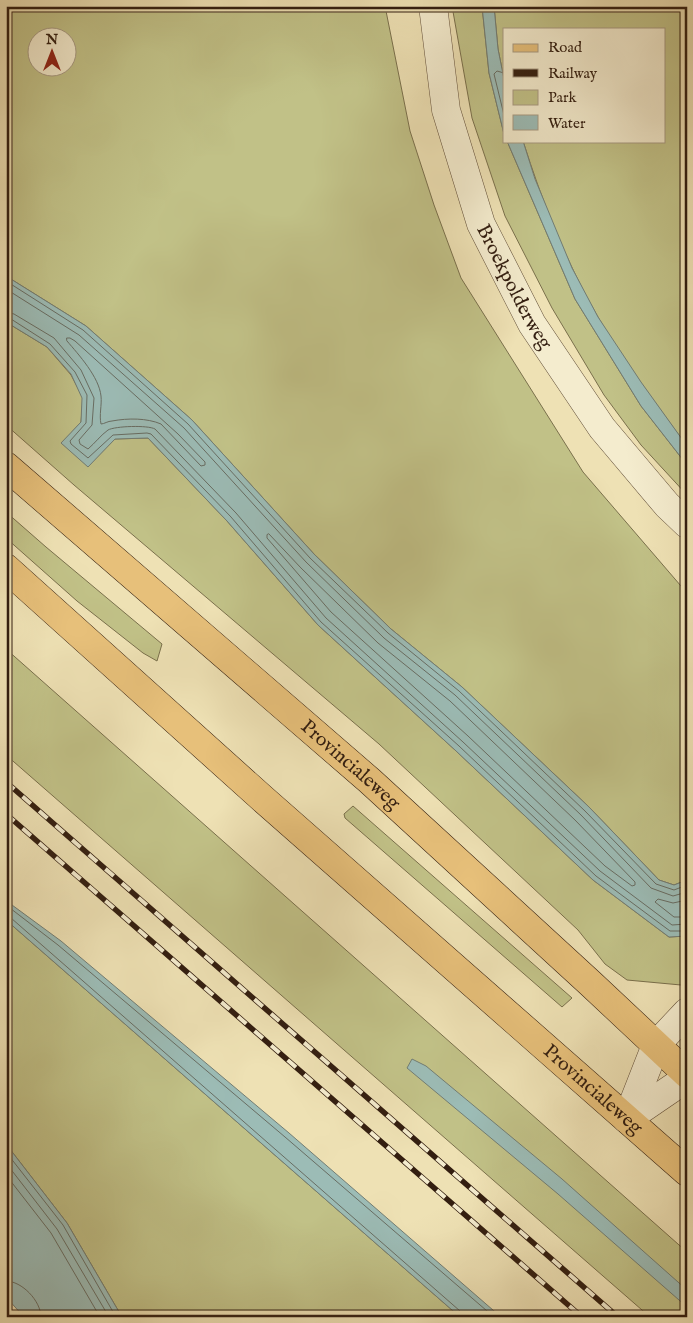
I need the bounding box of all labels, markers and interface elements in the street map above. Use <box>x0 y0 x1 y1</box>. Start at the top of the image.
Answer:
north arrow <box>28 28 78 78</box>
legend <box>503 28 666 142</box>
text: N <box>45 31 58 49</box>
text: Road <box>548 38 583 57</box>
text: Railway <box>548 64 598 83</box>
text: Park <box>548 88 578 107</box>
text: Water <box>548 114 586 133</box>
street label: Broekpolderweg <box>471 220 559 355</box>
street label: Provincialeweg <box>295 714 407 816</box>
street label: Provincialeweg <box>538 1039 649 1141</box>

